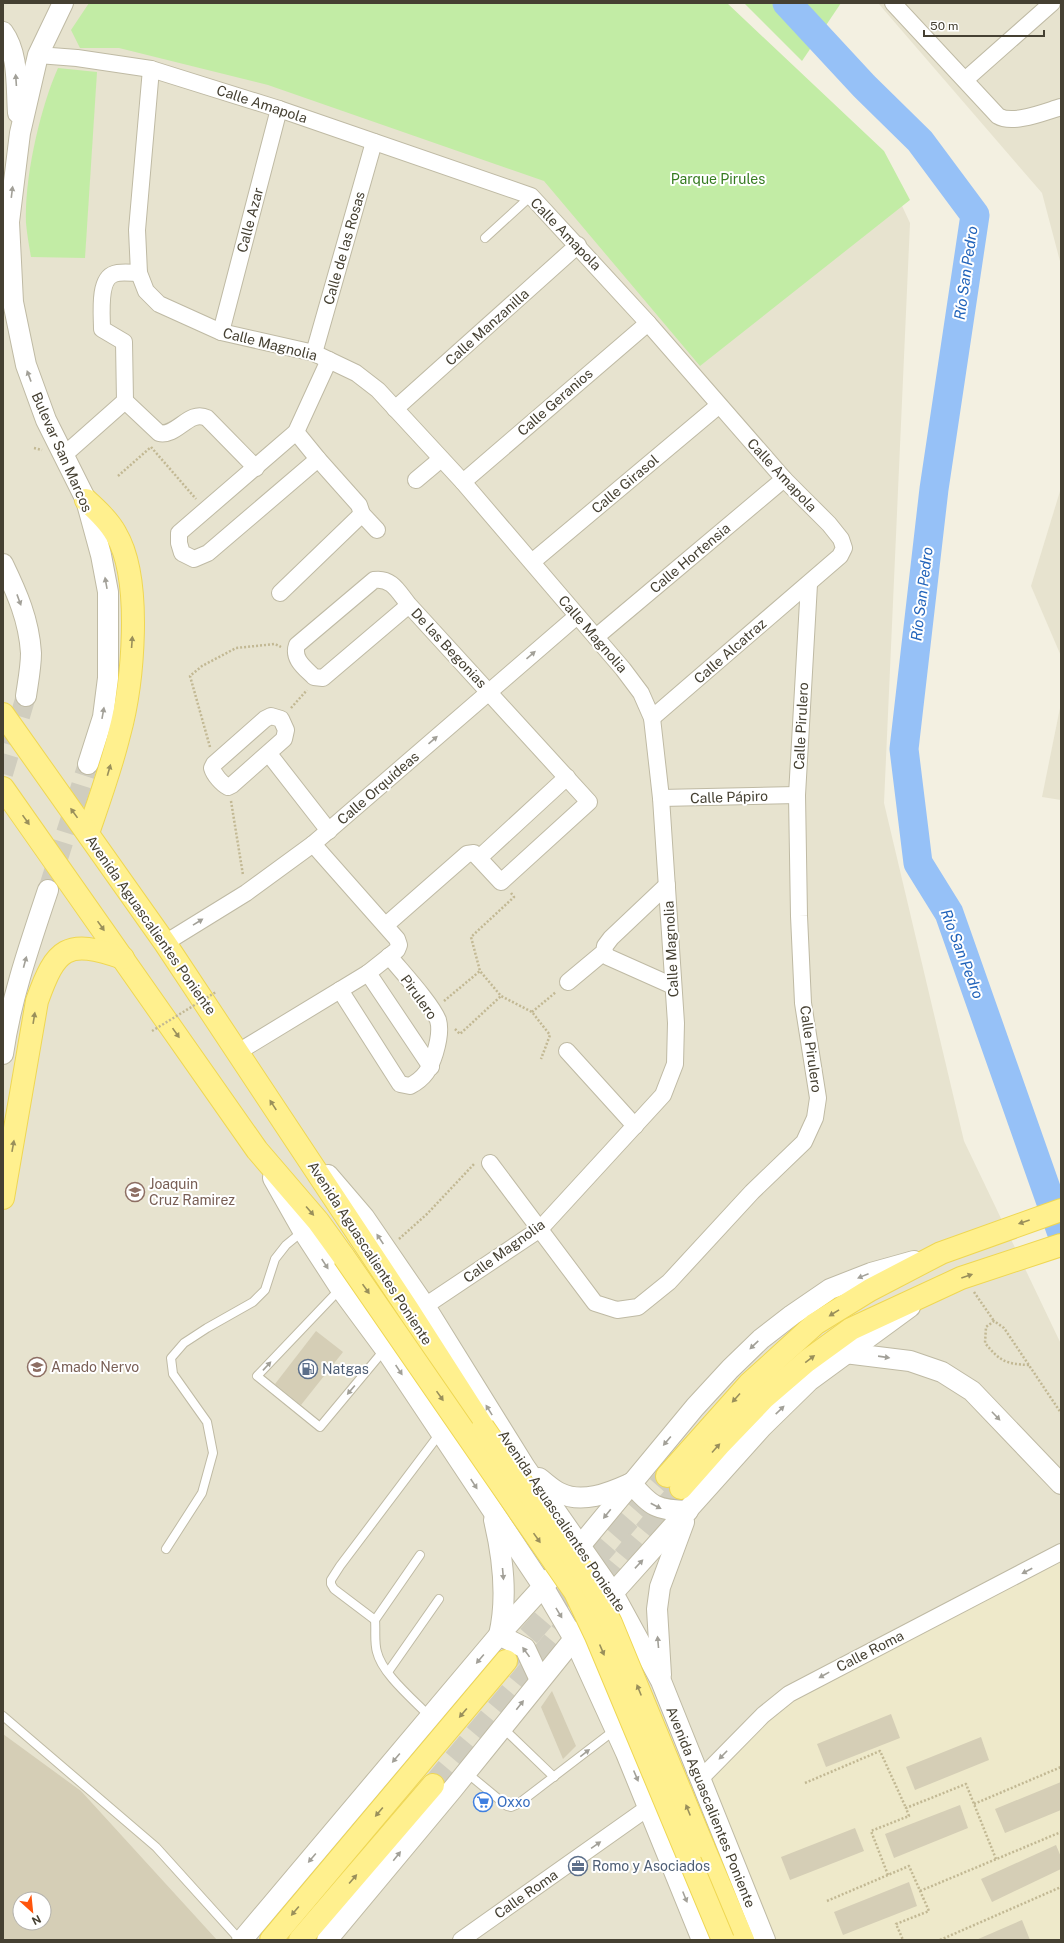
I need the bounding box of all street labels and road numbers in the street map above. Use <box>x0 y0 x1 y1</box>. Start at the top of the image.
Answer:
street label: Calle Amapola <box>215 82 309 126</box>
street label: Calle Azar <box>234 186 266 254</box>
street label: Calle de las Rosas <box>320 190 368 306</box>
street label: Calle Amapola <box>527 194 605 274</box>
street label: Calle Manzanilla <box>442 285 532 369</box>
street label: Calle Magnolia <box>221 325 319 363</box>
street label: Calle Geranios <box>514 365 596 439</box>
street label: Bulevar San Marcos <box>28 390 96 514</box>
street label: Calle Amapola <box>744 435 820 515</box>
street label: Calle Girasol <box>588 451 662 517</box>
street label: Calle Hortensia <box>647 520 733 596</box>
street label: Calle Magnolia <box>555 592 631 676</box>
street label: De las Begonias <box>408 605 490 691</box>
street label: Calle Alcatraz <box>691 615 770 687</box>
street label: Calle Pirulero <box>791 682 811 770</box>
street label: Calle Orquídeas <box>334 748 422 828</box>
street label: Calle Pápiro <box>690 788 768 806</box>
street label: Avenida Aguascalientes Poniente <box>83 832 219 1018</box>
street label: Calle Magnolia <box>660 900 682 998</box>
street label: Pirulero <box>397 972 441 1023</box>
street label: Calle Pirulero <box>797 1004 825 1094</box>
street label: Avenida Aguascalientes Poniente <box>305 1158 435 1348</box>
street label: Calle Magnolia <box>460 1216 548 1286</box>
street label: Avenida Aguascalientes Poniente <box>495 1427 629 1615</box>
street label: Calle Roma <box>834 1627 906 1675</box>
street label: Avenida Aguascalientes Poniente <box>663 1704 759 1910</box>
street label: Calle Roma <box>491 1866 561 1922</box>

